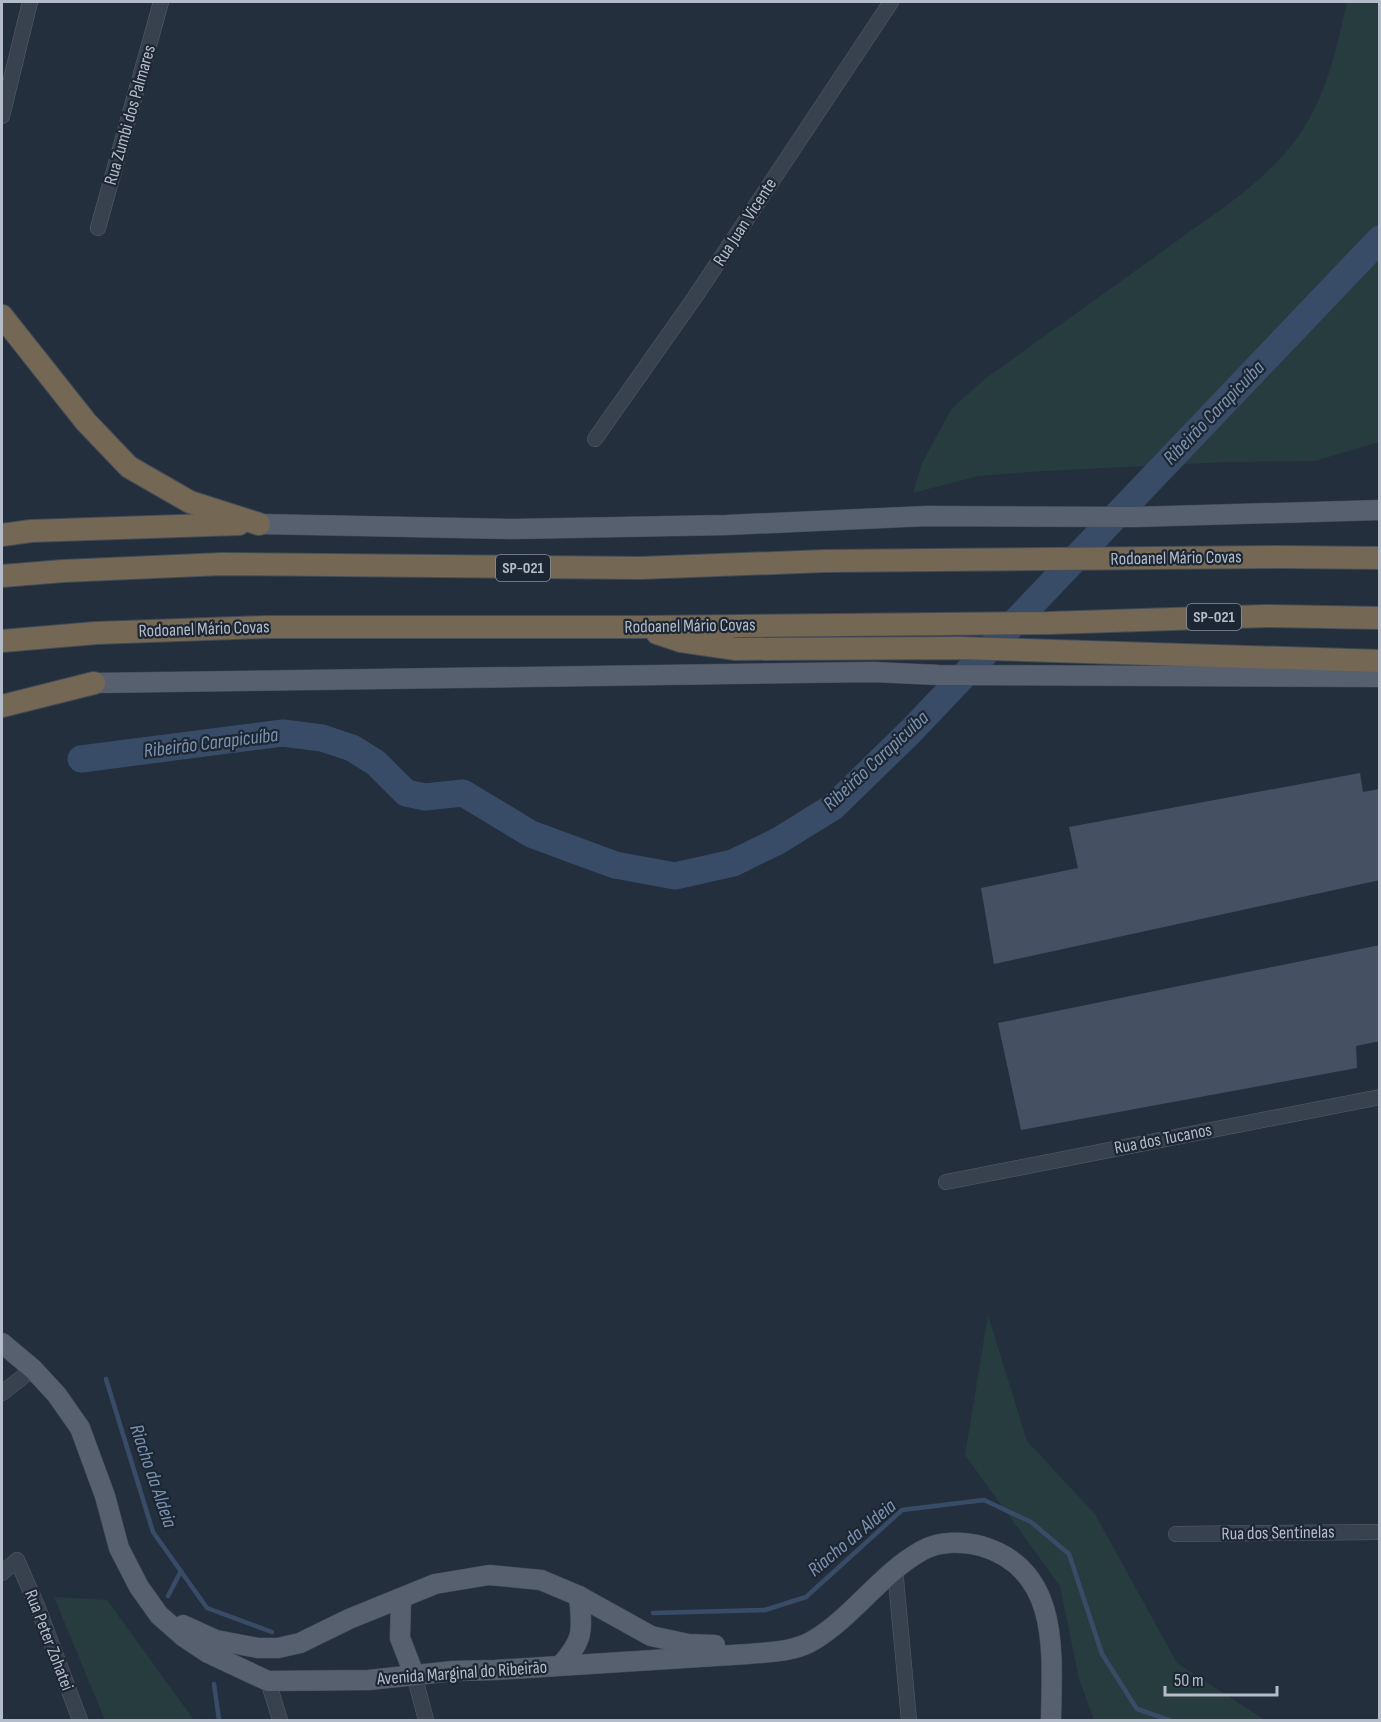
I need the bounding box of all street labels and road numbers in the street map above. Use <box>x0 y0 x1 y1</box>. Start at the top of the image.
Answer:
street label: Rua Zumbi dos Palmares <box>100 43 160 187</box>
street label: Rua Juan Vicente <box>709 174 781 270</box>
street label: Rodoanel Mário Covas <box>1110 546 1242 570</box>
road number: SP-021 <box>496 555 550 581</box>
road number: SP-021 <box>1187 604 1241 630</box>
street label: Rodoanel Mário Covas <box>624 614 756 638</box>
street label: Rodoanel Mário Covas <box>138 616 270 642</box>
street label: Rua dos Tucanos <box>1112 1119 1214 1159</box>
street label: Rua dos Sentinelas <box>1221 1522 1335 1544</box>
street label: Rua Peter Zohatei <box>20 1587 78 1693</box>
street label: Avenida Marginal do Ribeirão <box>375 1657 548 1689</box>

